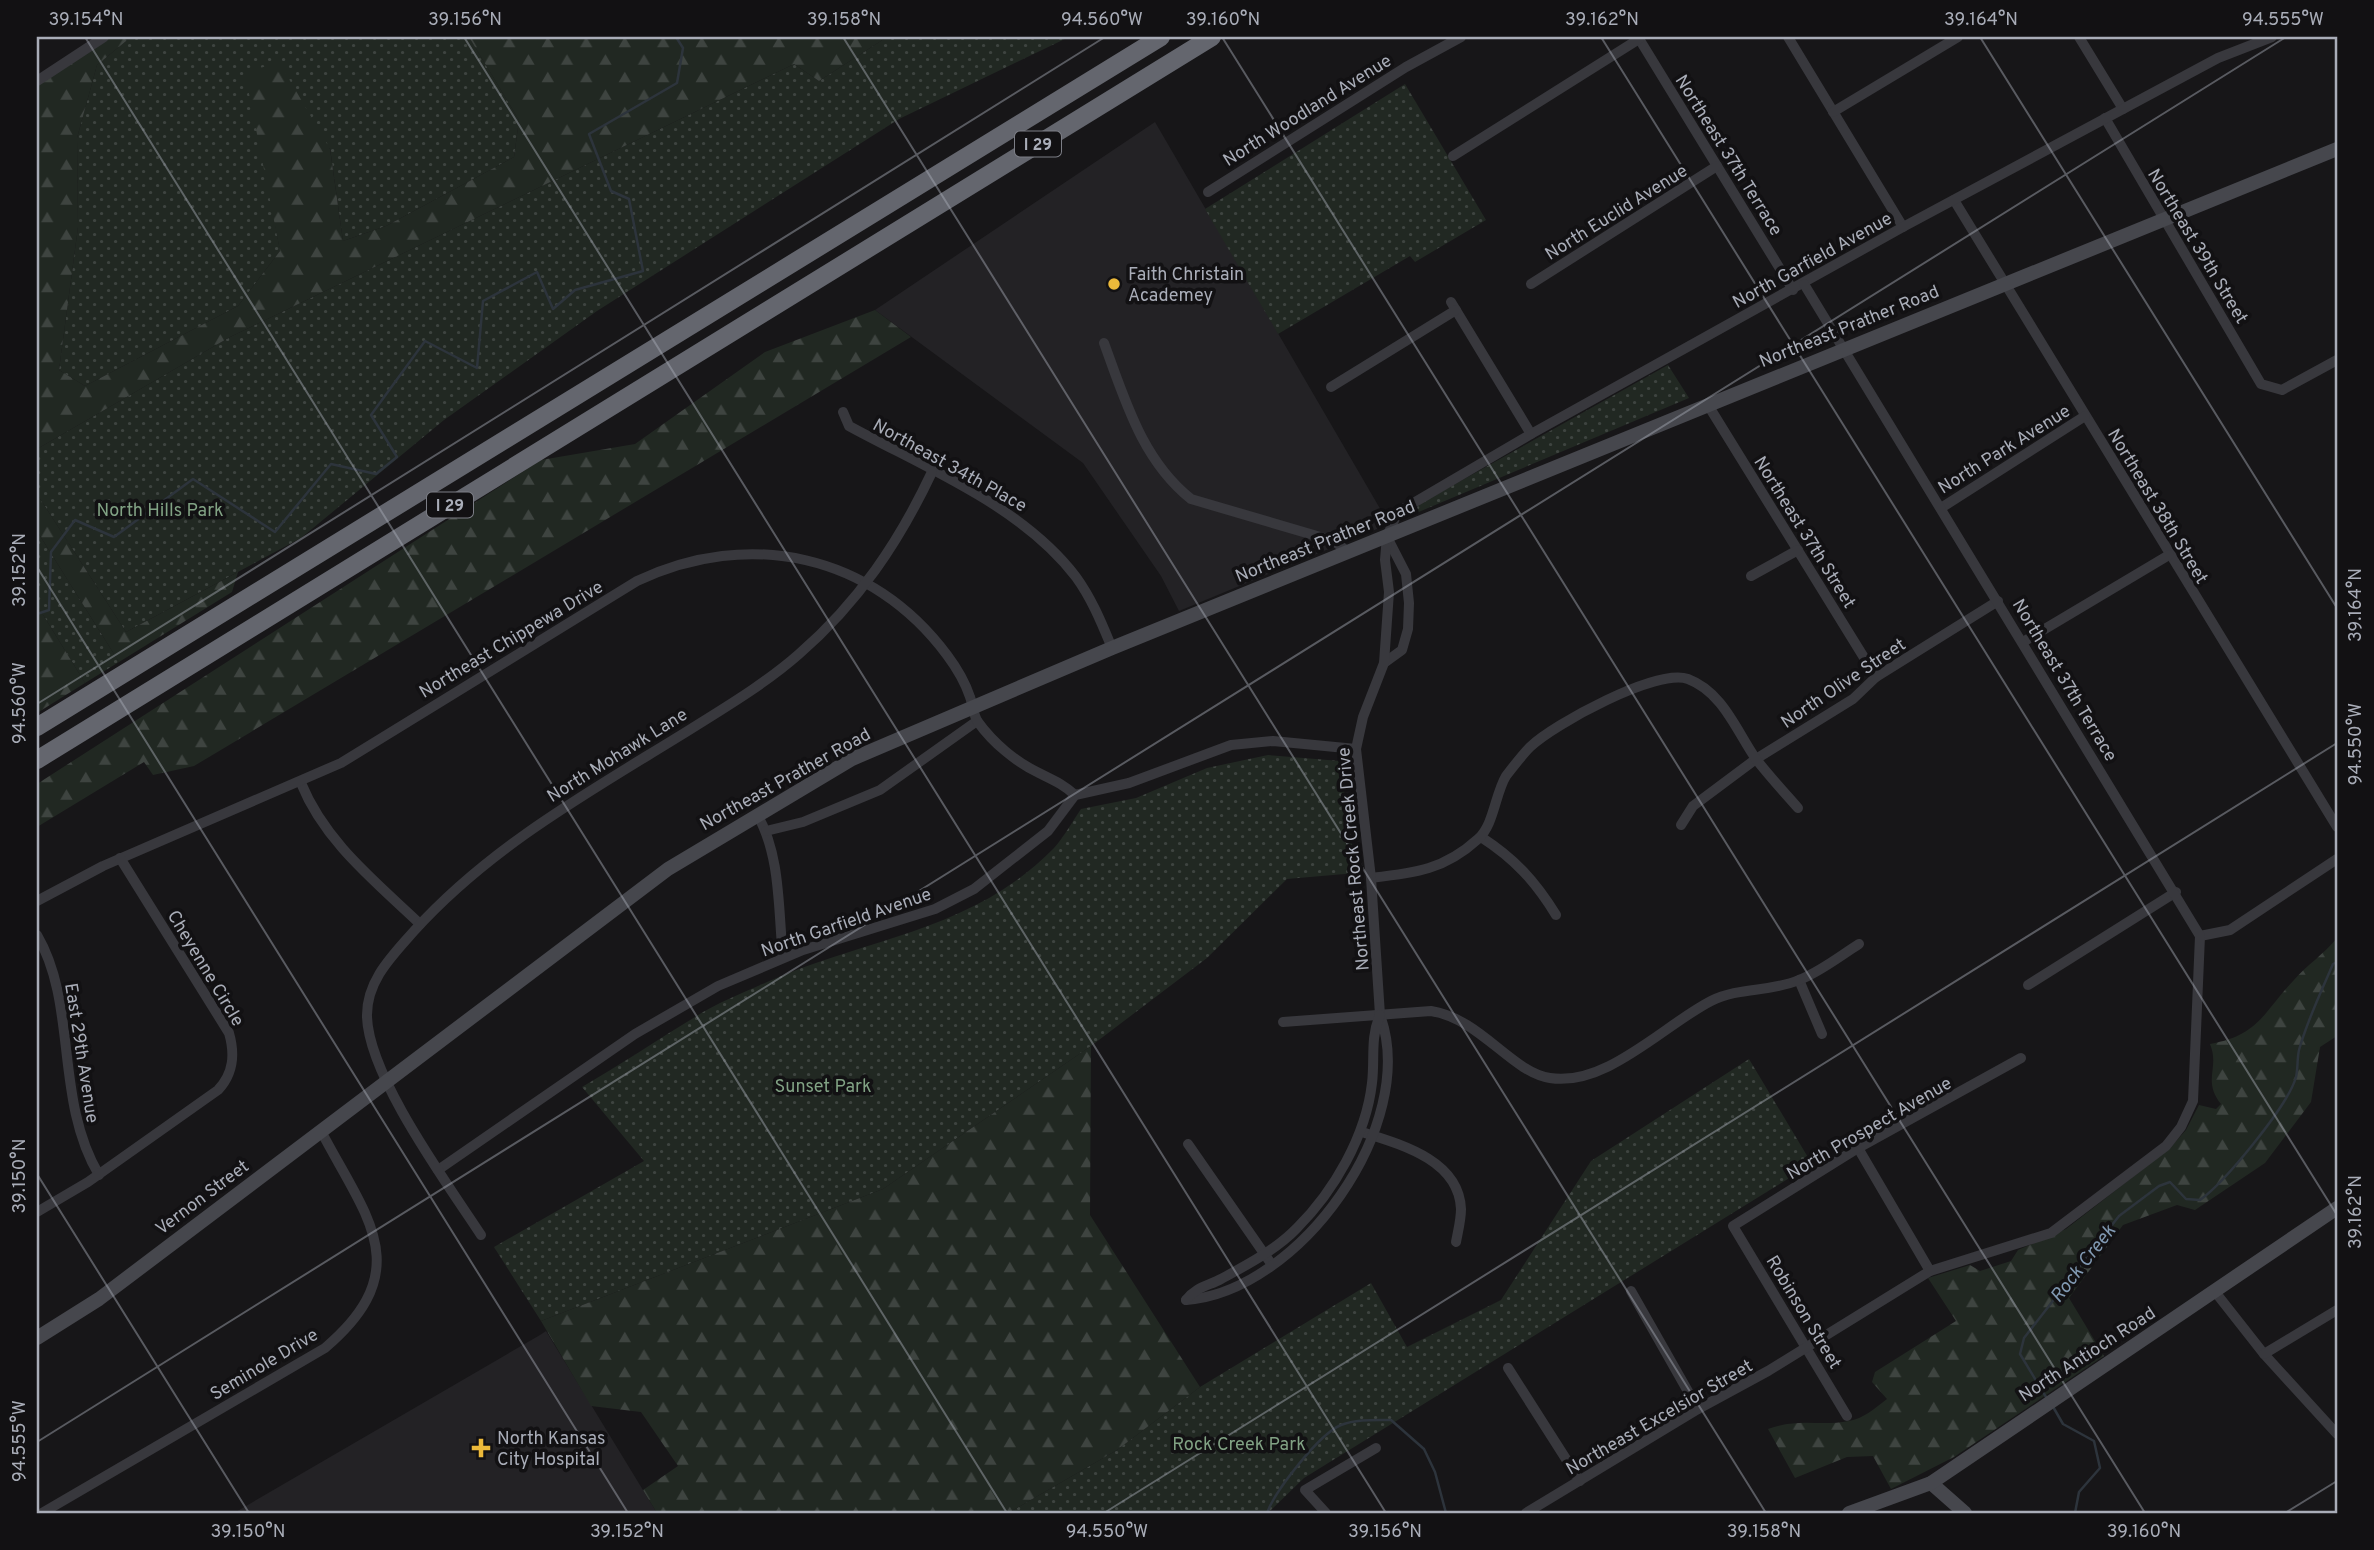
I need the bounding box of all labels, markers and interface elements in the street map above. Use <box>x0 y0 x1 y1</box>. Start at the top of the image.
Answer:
text: 39.154°N <box>49 9 123 32</box>
text: 39.156°N <box>428 9 502 32</box>
text: 39.158°N <box>807 9 881 32</box>
text: 94.560°W <box>1061 9 1143 32</box>
text: 39.160°N <box>1186 9 1260 32</box>
text: 39.162°N <box>1565 9 1639 32</box>
text: 39.164°N <box>1944 9 2018 32</box>
text: 94.555°W <box>2242 9 2324 32</box>
street label: North Woodland Avenue <box>1219 50 1396 173</box>
street label: Northeast 37th Terrace <box>1669 71 1787 241</box>
road number: I 29 <box>1015 132 1061 156</box>
street label: North Euclid Avenue <box>1541 160 1692 266</box>
street label: Northeast 39th Street <box>2141 165 2252 328</box>
street label: North Garfield Avenue <box>1729 208 1897 315</box>
place label: Faith Christain Academey <box>1128 264 1244 308</box>
marker: Faith Christain Academey <box>1106 276 1122 292</box>
street label: Northeast Prather Road <box>1756 281 1943 374</box>
street label: North Park Avenue <box>1934 400 2075 500</box>
street label: Northeast 34th Place <box>868 414 1030 518</box>
street label: Northeast 38th Street <box>2101 425 2212 589</box>
street label: Northeast 37th Street <box>1748 452 1860 613</box>
road number: I 29 <box>427 492 473 518</box>
street label: Northeast Prather Road <box>1232 496 1419 589</box>
park label: North Hills Park <box>96 500 224 523</box>
text: 39.152°N <box>9 533 32 607</box>
text: 39.164°N <box>2345 568 2368 642</box>
street label: Northeast Chippewa Drive <box>416 576 608 704</box>
street label: Northeast 37th Terrace <box>2006 595 2121 766</box>
street label: North Olive Street <box>1777 634 1911 735</box>
text: 94.560°W <box>9 662 32 744</box>
text: 94.550°W <box>2345 703 2368 785</box>
street label: North Mohawk Lane <box>543 704 692 809</box>
street label: Northeast Prather Road <box>696 724 875 837</box>
street label: Northeast Rock Creek Drive <box>1333 746 1376 972</box>
street label: North Garfield Avenue <box>758 883 935 963</box>
street label: Cheyenne Circle <box>161 906 248 1031</box>
street label: East 29th Avenue <box>58 982 103 1125</box>
street label: North Prospect Avenue <box>1783 1073 1956 1186</box>
park label: Sunset Park <box>774 1076 872 1099</box>
text: 39.150°N <box>9 1139 32 1213</box>
street label: Vernon Street <box>152 1156 254 1241</box>
text: 39.162°N <box>2345 1175 2368 1249</box>
water label: Rock Creek <box>2046 1220 2122 1308</box>
street label: Robinson Street <box>1760 1252 1846 1374</box>
street label: North Antioch Road <box>2015 1302 2161 1408</box>
street label: Seminole Drive <box>207 1324 323 1407</box>
street label: Northeast Excelsior Street <box>1562 1355 1757 1481</box>
text: 94.555°W <box>9 1400 32 1482</box>
place label: North Kansas City Hospital <box>497 1428 605 1472</box>
park label: Rock Creek Park <box>1172 1434 1306 1457</box>
marker: North Kansas City Hospital <box>471 1438 491 1458</box>
text: 39.150°N <box>211 1521 285 1544</box>
text: 39.152°N <box>590 1521 664 1544</box>
text: 94.550°W <box>1066 1521 1148 1544</box>
text: 39.156°N <box>1348 1521 1422 1544</box>
text: 39.158°N <box>1727 1521 1801 1544</box>
text: 39.160°N <box>2107 1521 2181 1544</box>

